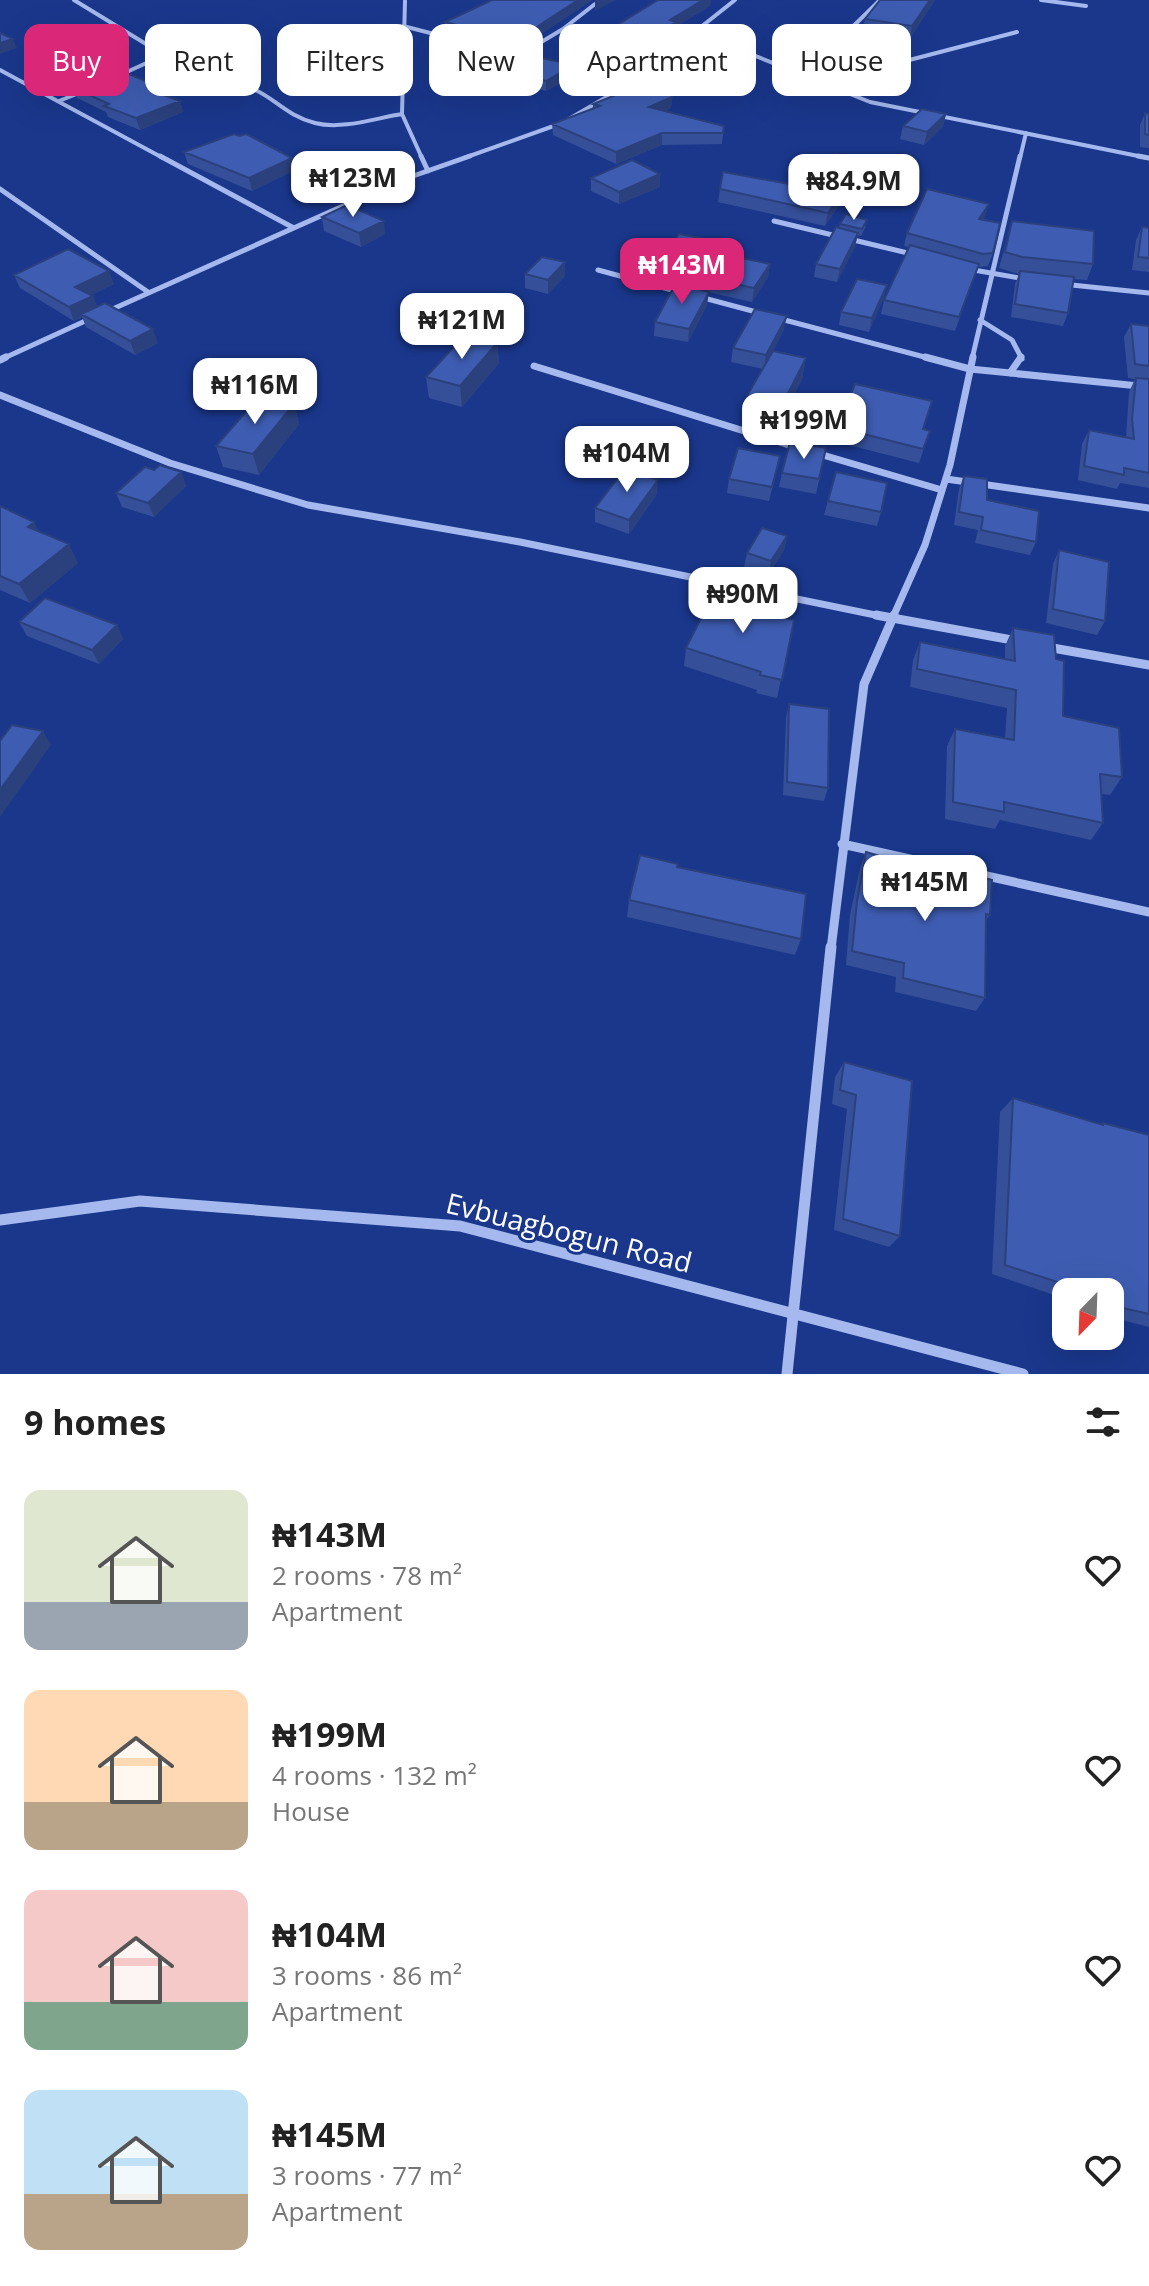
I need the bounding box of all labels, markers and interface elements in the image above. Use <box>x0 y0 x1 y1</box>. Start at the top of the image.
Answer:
chip: Buy <box>24 24 129 96</box>
chip: Rent <box>145 24 261 96</box>
chip: Filters <box>277 24 413 96</box>
chip: New <box>429 24 543 96</box>
chip: Apartment <box>559 24 756 96</box>
chip: House <box>772 24 911 96</box>
pin: ₦123M <box>297 151 409 219</box>
pin: ₦84.9M <box>789 154 919 222</box>
text: ₦123M <box>309 159 397 195</box>
text: ₦84.9M <box>806 162 902 198</box>
pin: ₦143M <box>626 238 738 306</box>
text: ₦143M <box>638 246 726 282</box>
pin: ₦121M <box>406 293 518 361</box>
text: ₦121M <box>418 301 506 337</box>
pin: ₦116M <box>199 358 311 426</box>
text: ₦116M <box>211 366 299 402</box>
pin: ₦199M <box>748 393 860 461</box>
text: ₦199M <box>760 401 848 437</box>
pin: ₦104M <box>571 426 683 494</box>
text: ₦104M <box>583 434 671 470</box>
pin: ₦90M <box>696 567 790 635</box>
text: ₦90M <box>706 575 780 611</box>
pin: ₦145M <box>869 855 981 923</box>
text: ₦145M <box>881 863 969 899</box>
street label: Evbuagbogun Road <box>442 1183 696 1281</box>
north arrow <box>1052 1278 1124 1350</box>
map controls <box>1052 1278 1124 1350</box>
text: 9 homes <box>24 1399 166 1445</box>
icon: filters <box>1081 1400 1125 1444</box>
text: ₦143M <box>272 1511 387 1557</box>
icon: home <box>88 1522 184 1618</box>
icon: heart <box>1081 1548 1125 1592</box>
text: 2 rooms · 78 m² <box>272 1557 462 1593</box>
text: Apartment <box>272 1593 403 1629</box>
text: ₦199M <box>272 1711 387 1757</box>
icon: home <box>88 1722 184 1818</box>
icon: heart <box>1081 1748 1125 1792</box>
text: 4 rooms · 132 m² <box>272 1757 477 1793</box>
text: House <box>272 1793 350 1829</box>
text: ₦104M <box>272 1911 387 1957</box>
icon: home <box>88 1922 184 2018</box>
icon: heart <box>1081 1948 1125 1992</box>
text: 3 rooms · 86 m² <box>272 1957 462 1993</box>
text: Apartment <box>272 1993 403 2029</box>
text: ₦145M <box>272 2111 387 2157</box>
icon: home <box>88 2122 184 2218</box>
icon: heart <box>1081 2148 1125 2192</box>
text: 3 rooms · 77 m² <box>272 2157 462 2193</box>
text: Apartment <box>272 2193 403 2229</box>

